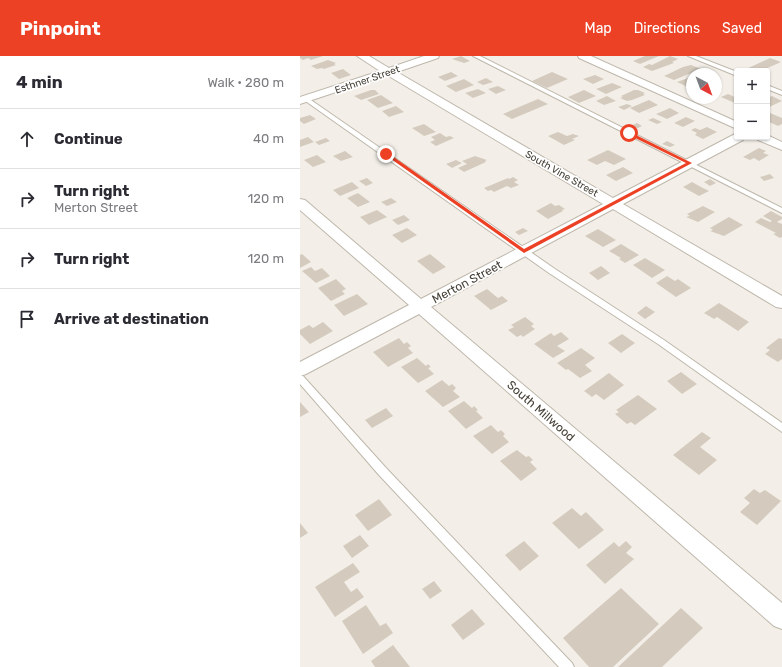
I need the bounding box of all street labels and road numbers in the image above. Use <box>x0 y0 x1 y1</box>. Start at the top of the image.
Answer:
street label: Esthner Street <box>333 63 401 97</box>
street label: South Vine Street <box>523 148 600 200</box>
street label: Merton Street <box>430 258 505 306</box>
street label: South Millwood <box>504 378 578 444</box>

